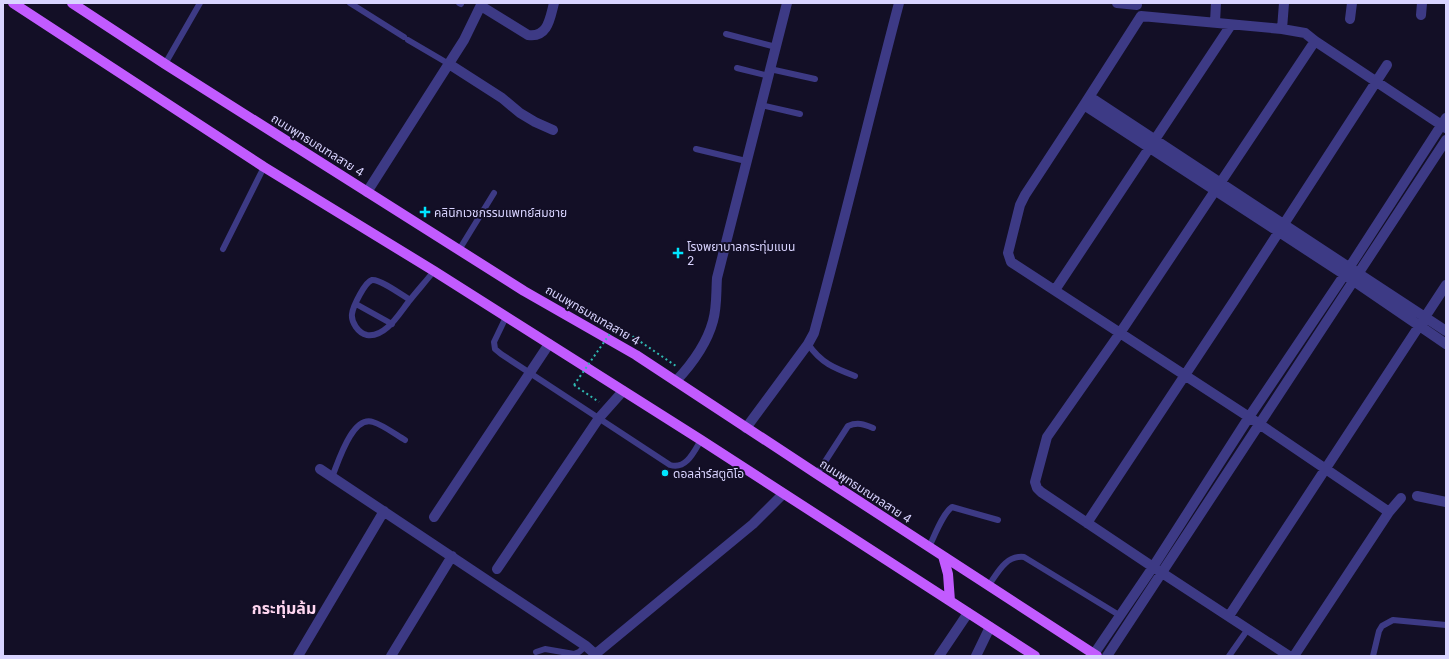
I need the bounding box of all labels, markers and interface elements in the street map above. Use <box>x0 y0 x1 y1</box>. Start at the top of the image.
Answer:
street label: ถนนพุทธมณฑลสาย 4 <box>269 110 367 180</box>
place label: คลินิกเวชกรรมแพทย์สมชาย <box>434 205 567 220</box>
marker: คลินิกเวชกรรมแพทย์สมชาย <box>419 206 431 218</box>
place label: โรงพยาบาลกระทุ่มแบน 2 <box>687 239 795 268</box>
marker: โรงพยาบาลกระทุ่มแบน 2 <box>672 247 684 259</box>
street label: ถนนพุทธมณฑลสาย 4 <box>543 282 643 348</box>
street label: ถนนพุทธมณฑลสาย 4 <box>817 456 915 526</box>
place label: ดอลล่าร์สตูดิโอ <box>673 466 744 481</box>
marker: ดอลล่าร์สตูดิโอ <box>660 468 670 478</box>
district label: กระทุ่มล้ม <box>252 598 316 618</box>

